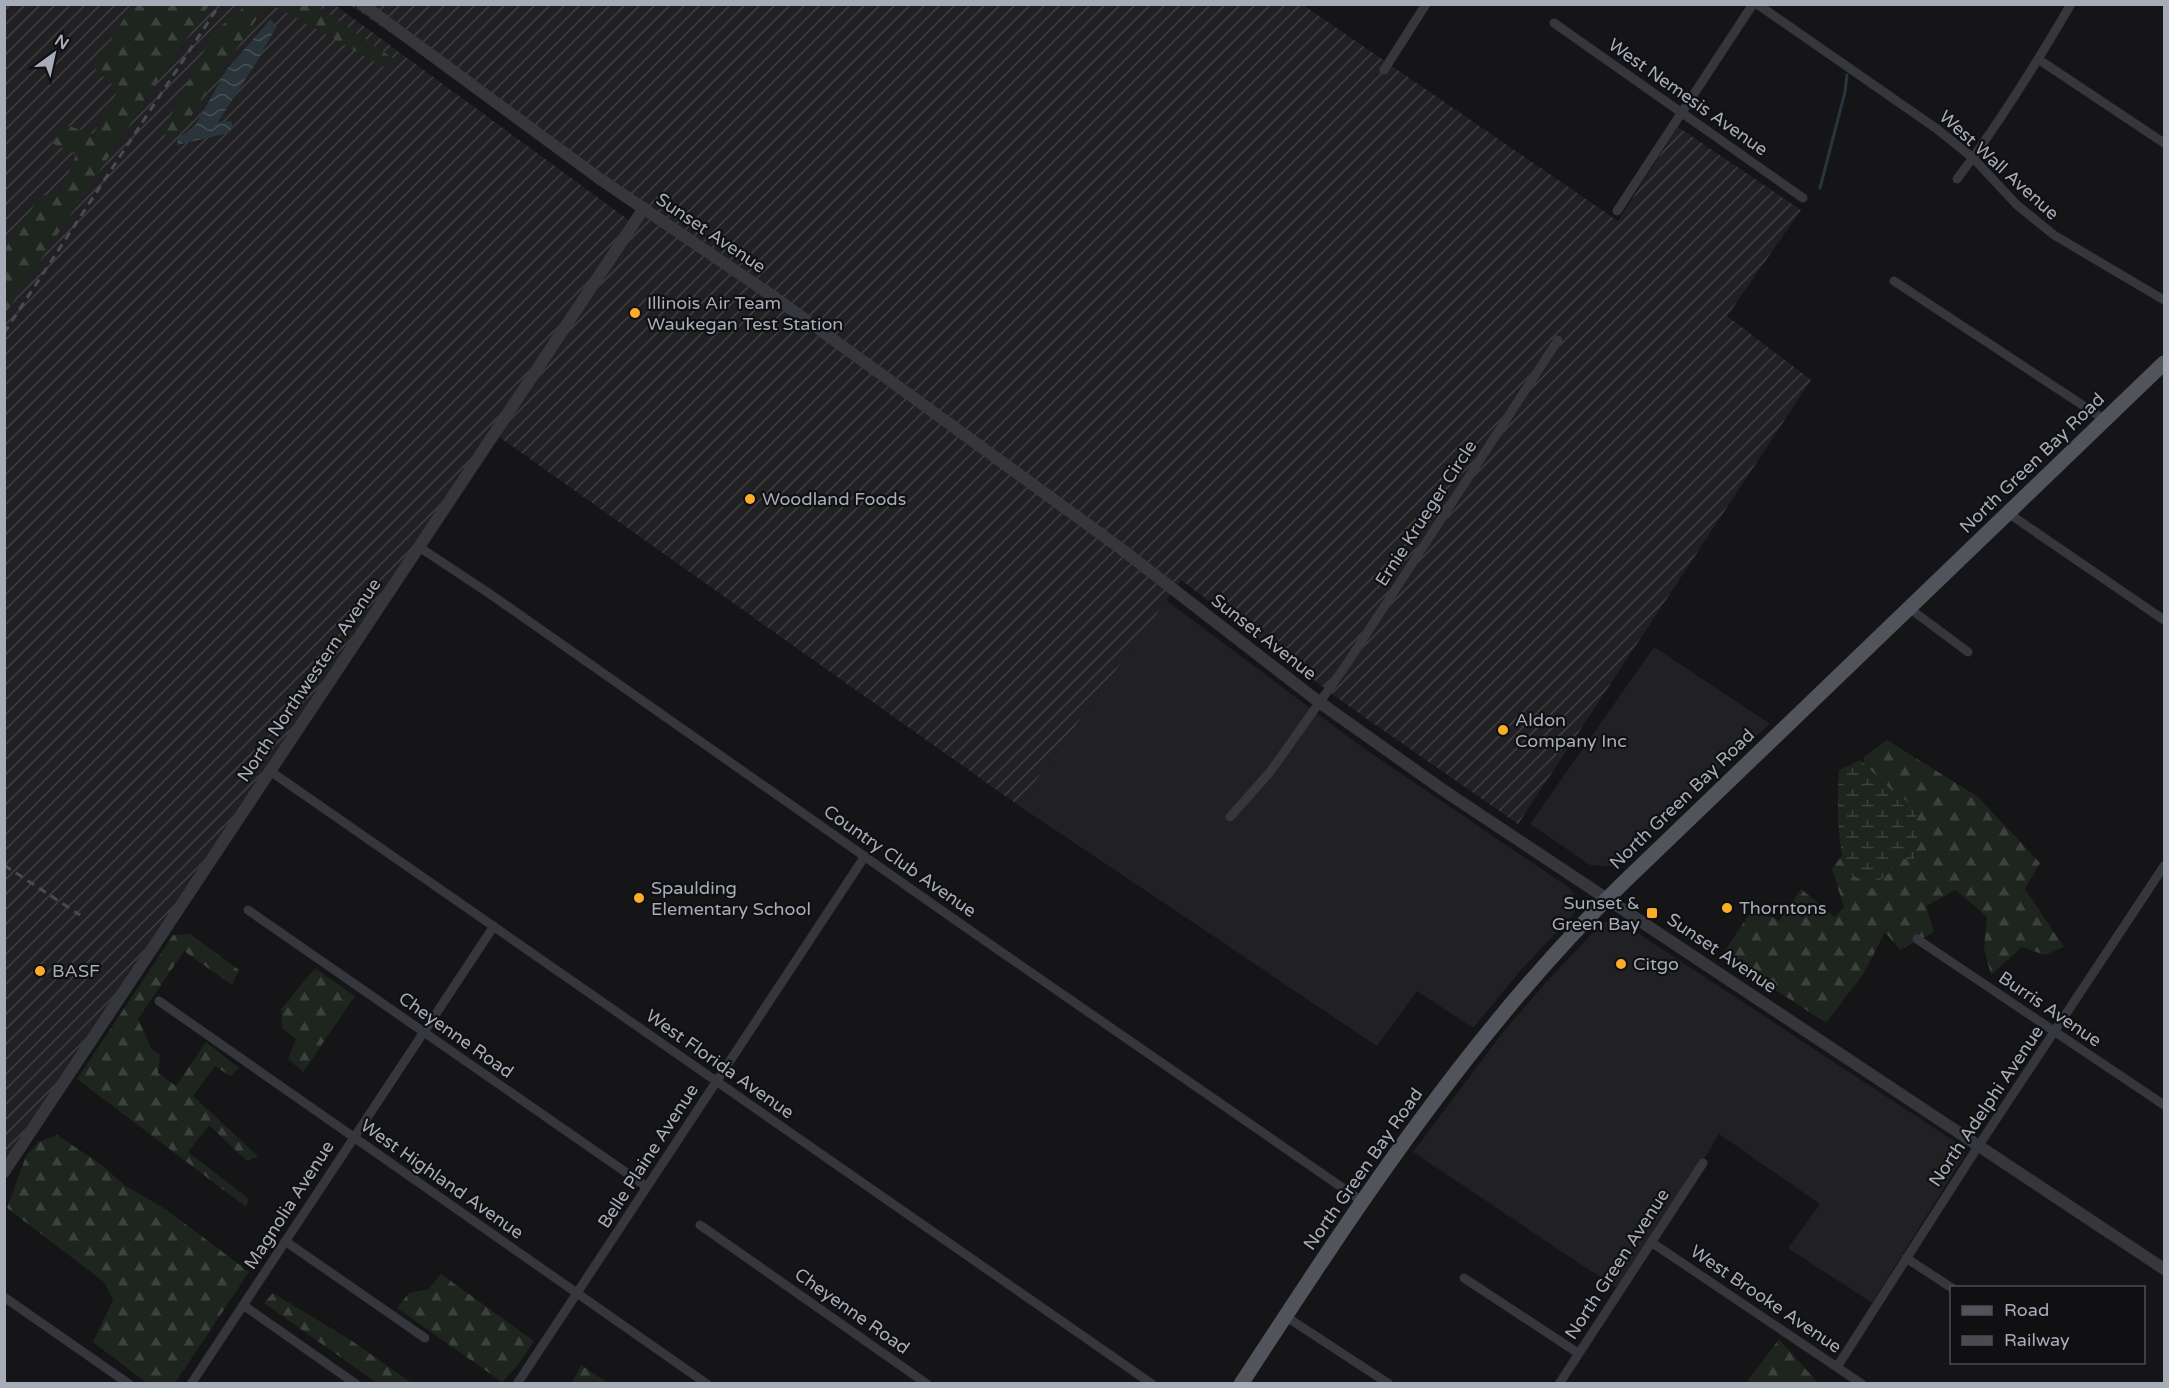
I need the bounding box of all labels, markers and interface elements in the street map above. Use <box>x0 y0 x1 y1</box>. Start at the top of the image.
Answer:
north arrow <box>24 24 84 84</box>
text: N <box>51 30 72 54</box>
street label: West Nemesis Avenue <box>1604 34 1772 160</box>
street label: West Wall Avenue <box>1935 106 2063 224</box>
street label: Sunset Avenue <box>652 188 770 278</box>
place label: Illinois Air Team Waukegan Test Station <box>647 292 843 335</box>
marker: Illinois Air Team Waukegan Test Station <box>628 306 642 320</box>
street label: North Green Bay Road <box>1955 388 2109 538</box>
street label: Ernie Krueger Circle <box>1371 436 1481 590</box>
place label: Woodland Foods <box>762 488 906 510</box>
marker: Woodland Foods <box>743 492 757 506</box>
street label: North Northwestern Avenue <box>232 574 386 786</box>
street label: Sunset Avenue <box>1207 589 1321 685</box>
place label: Aldon Company Inc <box>1515 709 1627 752</box>
marker: Aldon Company Inc <box>1496 723 1510 737</box>
street label: North Green Bay Road <box>1605 724 1759 874</box>
street label: Country Club Avenue <box>819 800 981 922</box>
place label: Spaulding Elementary School <box>651 877 811 920</box>
marker: Spaulding Elementary School <box>632 891 646 905</box>
place label: Sunset & Green Bay <box>1552 892 1640 935</box>
place label: Thorntons <box>1739 897 1827 919</box>
marker: Thorntons <box>1720 901 1734 915</box>
marker: Sunset & Green Bay <box>1645 906 1659 920</box>
street label: Sunset Avenue <box>1663 908 1781 998</box>
place label: Citgo <box>1633 953 1679 975</box>
marker: Citgo <box>1614 957 1628 971</box>
place label: BASF <box>52 960 100 982</box>
marker: BASF <box>33 964 47 978</box>
street label: Burris Avenue <box>1994 967 2106 1051</box>
street label: Cheyenne Road <box>394 987 518 1083</box>
street label: West Florida Avenue <box>642 1005 798 1123</box>
street label: North Adelphi Avenue <box>1924 1021 2048 1191</box>
street label: Belle Plaine Avenue <box>593 1080 703 1232</box>
street label: North Green Bay Road <box>1299 1084 1427 1254</box>
street label: West Highland Avenue <box>356 1114 528 1244</box>
street label: Magnolia Avenue <box>239 1137 339 1273</box>
street label: North Green Avenue <box>1560 1185 1674 1343</box>
street label: West Brooke Avenue <box>1686 1240 1846 1358</box>
street label: Cheyenne Road <box>790 1263 914 1359</box>
legend <box>1950 1286 2145 1364</box>
text: Road <box>2004 1299 2049 1321</box>
text: Railway <box>2004 1329 2070 1351</box>

